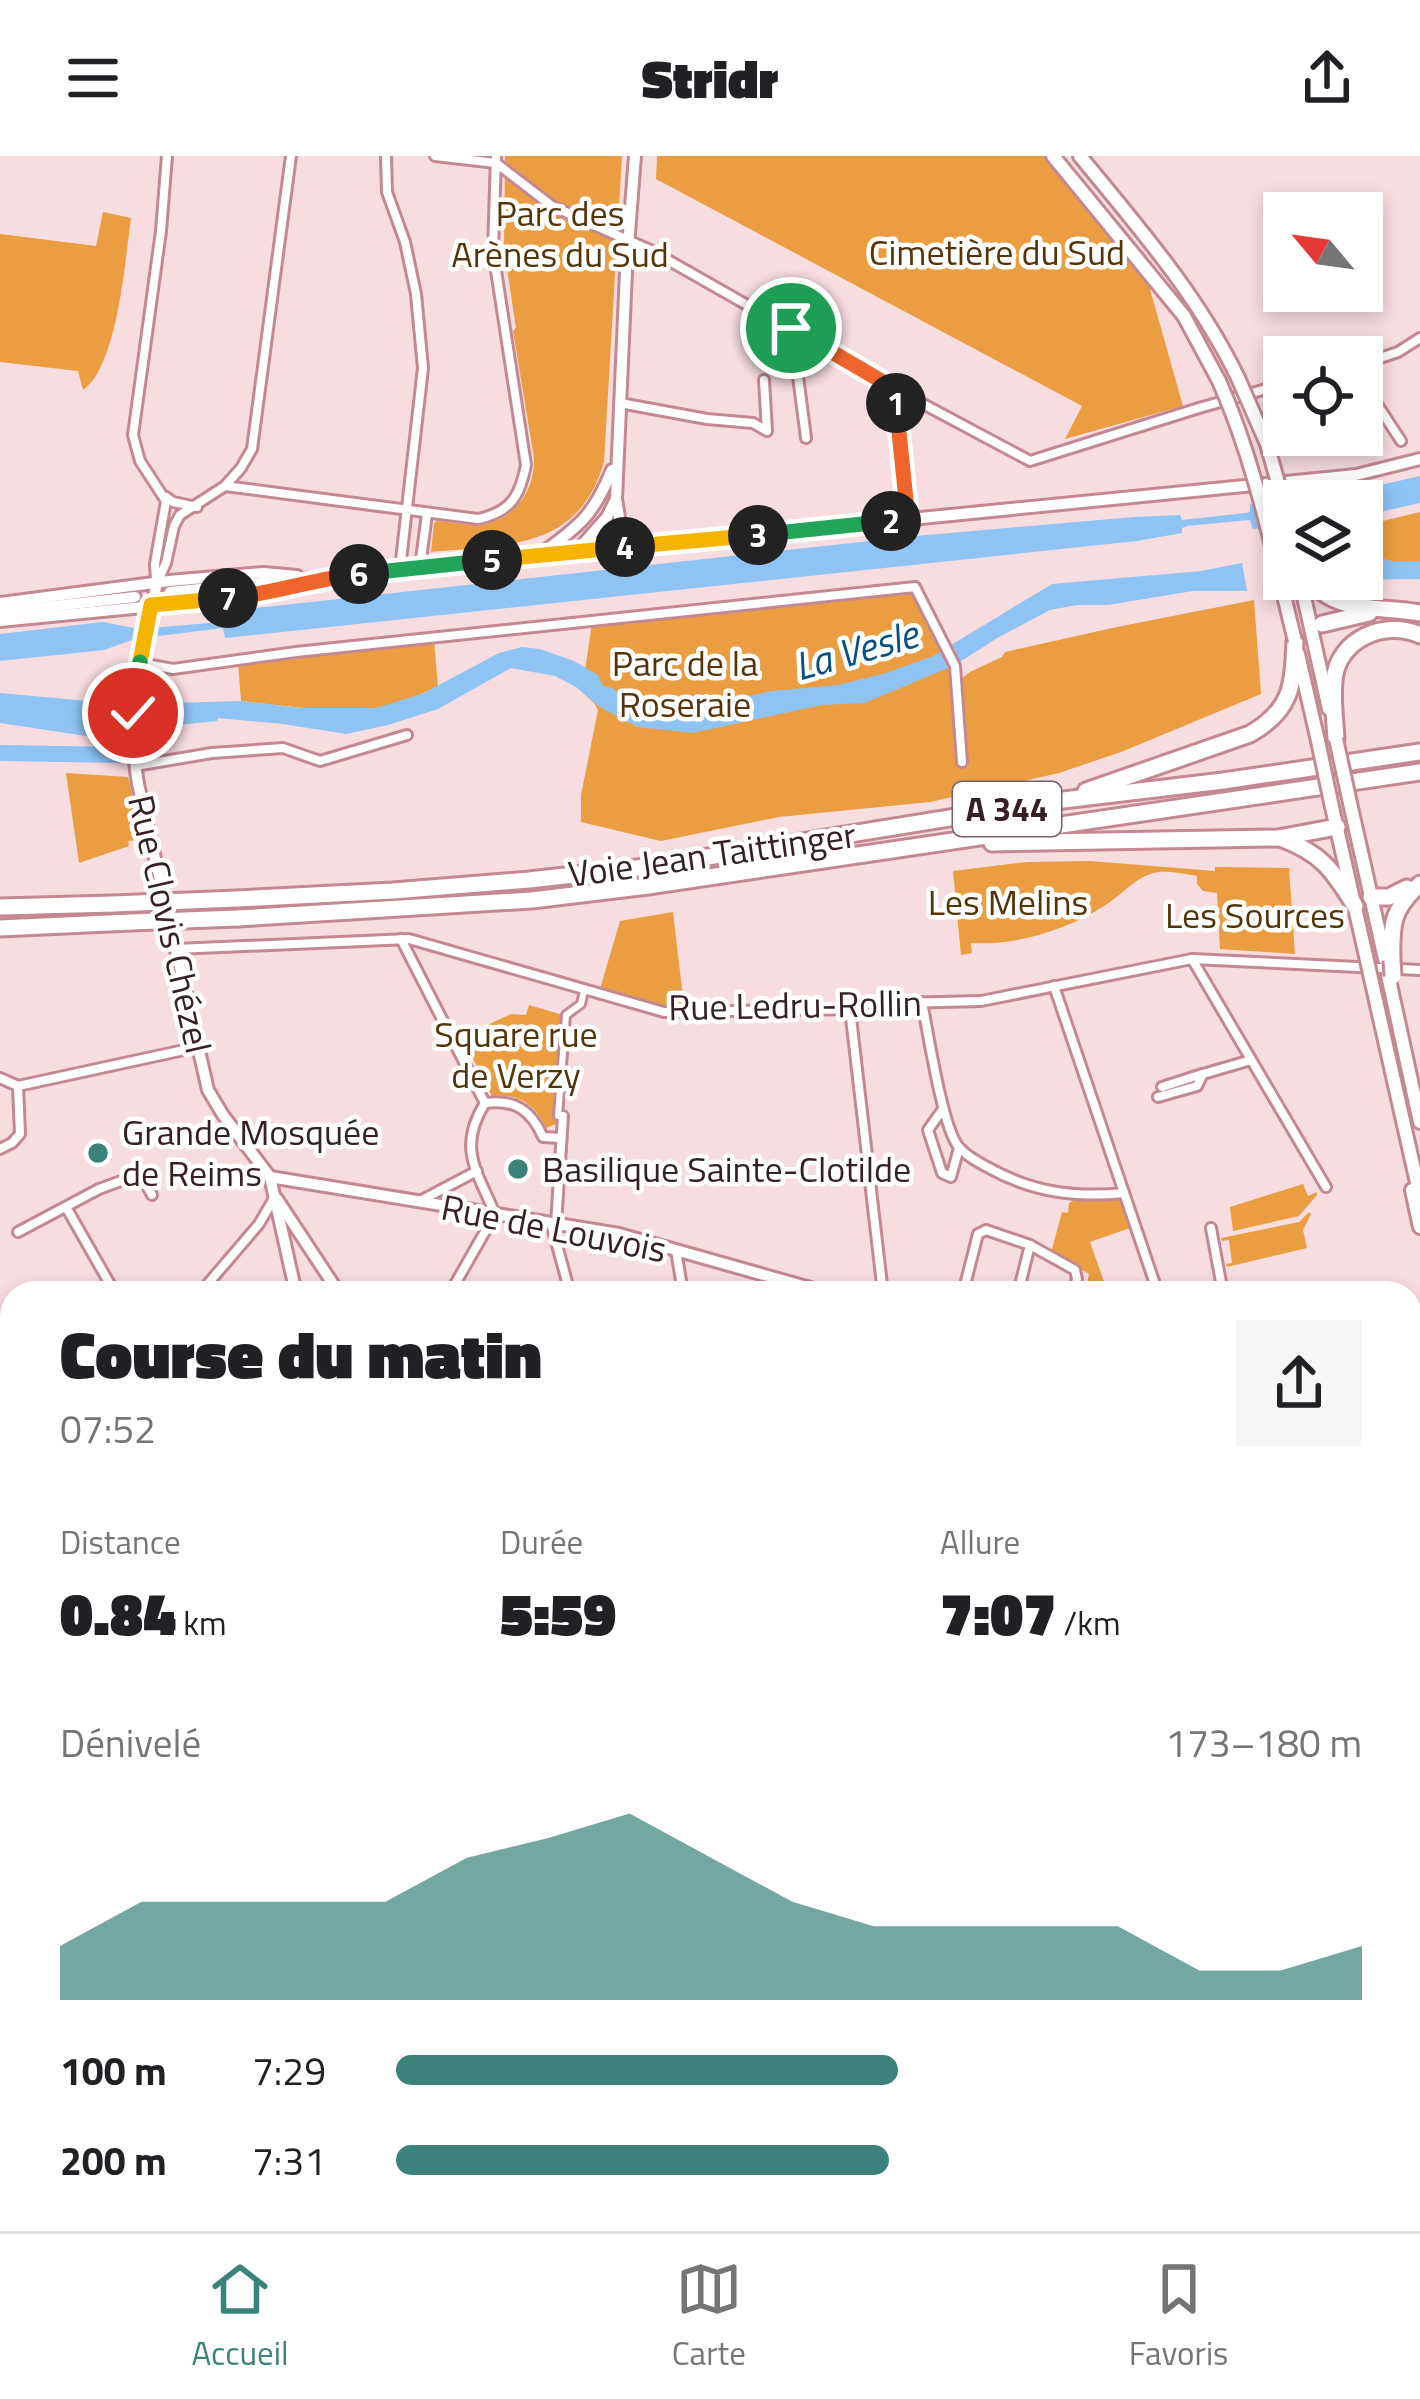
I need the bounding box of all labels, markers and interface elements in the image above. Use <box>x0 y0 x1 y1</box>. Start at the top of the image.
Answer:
text: Stridr <box>642 37 778 119</box>
icon: menu <box>60 45 126 111</box>
icon: share <box>1294 45 1360 111</box>
park label: Parc des Arènes du Sud <box>451 185 669 281</box>
north arrow <box>1263 192 1383 312</box>
map controls <box>1263 192 1383 600</box>
park label: Cimetière du Sud <box>869 224 1125 279</box>
pin <box>740 277 842 379</box>
icon: arrive <box>758 295 824 361</box>
button: locate <box>1263 336 1383 456</box>
pin: 1 <box>866 373 926 433</box>
text: 1 <box>887 378 905 428</box>
button: layers <box>1263 480 1383 600</box>
pin: 2 <box>861 491 921 551</box>
text: 2 <box>882 496 900 546</box>
pin: 3 <box>728 505 788 565</box>
text: 3 <box>749 510 767 560</box>
pin: 4 <box>595 517 655 577</box>
text: 4 <box>616 522 634 572</box>
pin: 5 <box>462 530 522 590</box>
text: 5 <box>483 535 501 585</box>
pin: 6 <box>329 544 389 604</box>
text: 6 <box>350 549 368 599</box>
pin: 7 <box>198 568 258 628</box>
text: 7 <box>219 573 237 623</box>
water label: La Vesle <box>787 603 926 695</box>
park label: Parc de la Roseraie <box>612 635 758 731</box>
pin <box>82 662 184 764</box>
icon: check <box>100 680 166 746</box>
road number: A 344 <box>953 782 1061 836</box>
street label: Rue Clovis Chézel <box>114 789 227 1058</box>
street label: Voie Jean Taittinger <box>565 806 859 901</box>
park label: Les Melins <box>928 874 1088 929</box>
park label: Les Sources <box>1165 887 1345 942</box>
street label: Rue Ledru-Rollin <box>668 975 922 1034</box>
park label: Square rue de Verzy <box>434 1006 598 1102</box>
place label: Grande Mosquée de Reims <box>122 1104 379 1200</box>
marker: Grande Mosquée de Reims <box>85 1140 111 1166</box>
place label: Basilique Sainte-Clotilde <box>542 1141 911 1196</box>
marker: Basilique Sainte-Clotilde <box>505 1156 531 1182</box>
street label: Rue de Louvois <box>437 1179 671 1276</box>
text: Course du matin <box>60 1303 542 1404</box>
button: share <box>1236 1320 1362 1446</box>
text: 07:52 <box>60 1399 156 1458</box>
text: Distance <box>60 1517 181 1567</box>
text: Durée <box>500 1517 583 1567</box>
text: Allure <box>940 1517 1020 1567</box>
text: 0.84 <box>60 1567 176 1658</box>
text: 5:59 <box>500 1567 616 1658</box>
text: 7:07 <box>940 1567 1056 1658</box>
text: km <box>176 1598 227 1648</box>
text: /km <box>1056 1598 1121 1648</box>
text: Dénivelé <box>60 1713 201 1772</box>
text: 173–180 m <box>1165 1713 1362 1772</box>
text: 100 m <box>60 2041 167 2100</box>
text: 7:29 <box>252 2041 326 2100</box>
text: 200 m <box>60 2131 167 2190</box>
text: 7:31 <box>252 2131 326 2190</box>
tab: Accueil <box>192 2256 289 2378</box>
tab: Carte <box>672 2256 746 2378</box>
tab: Favoris <box>1129 2256 1228 2378</box>

